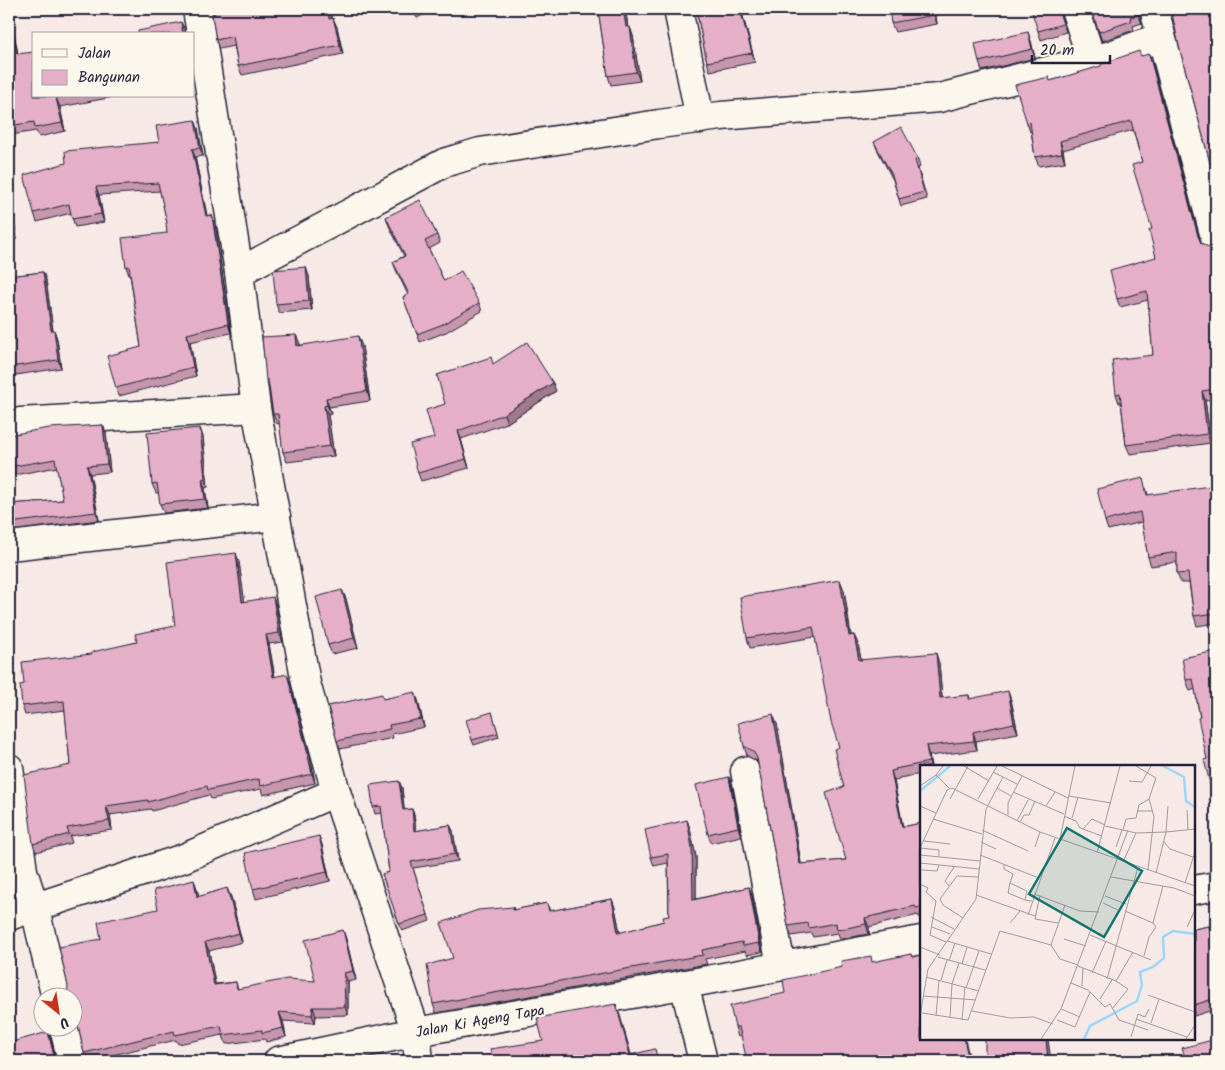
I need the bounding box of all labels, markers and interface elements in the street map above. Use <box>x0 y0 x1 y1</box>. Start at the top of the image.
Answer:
legend <box>32 32 195 98</box>
scale bar <box>1032 32 1110 64</box>
text: 20 m <box>1040 39 1074 63</box>
text: Jalan <box>78 42 111 66</box>
text: Bangunan <box>78 66 140 90</box>
inset map <box>920 765 1195 1040</box>
north arrow <box>32 988 82 1038</box>
street label: Jalan Ki Ageng Tapa <box>414 999 547 1045</box>
text: U <box>54 1011 73 1034</box>

